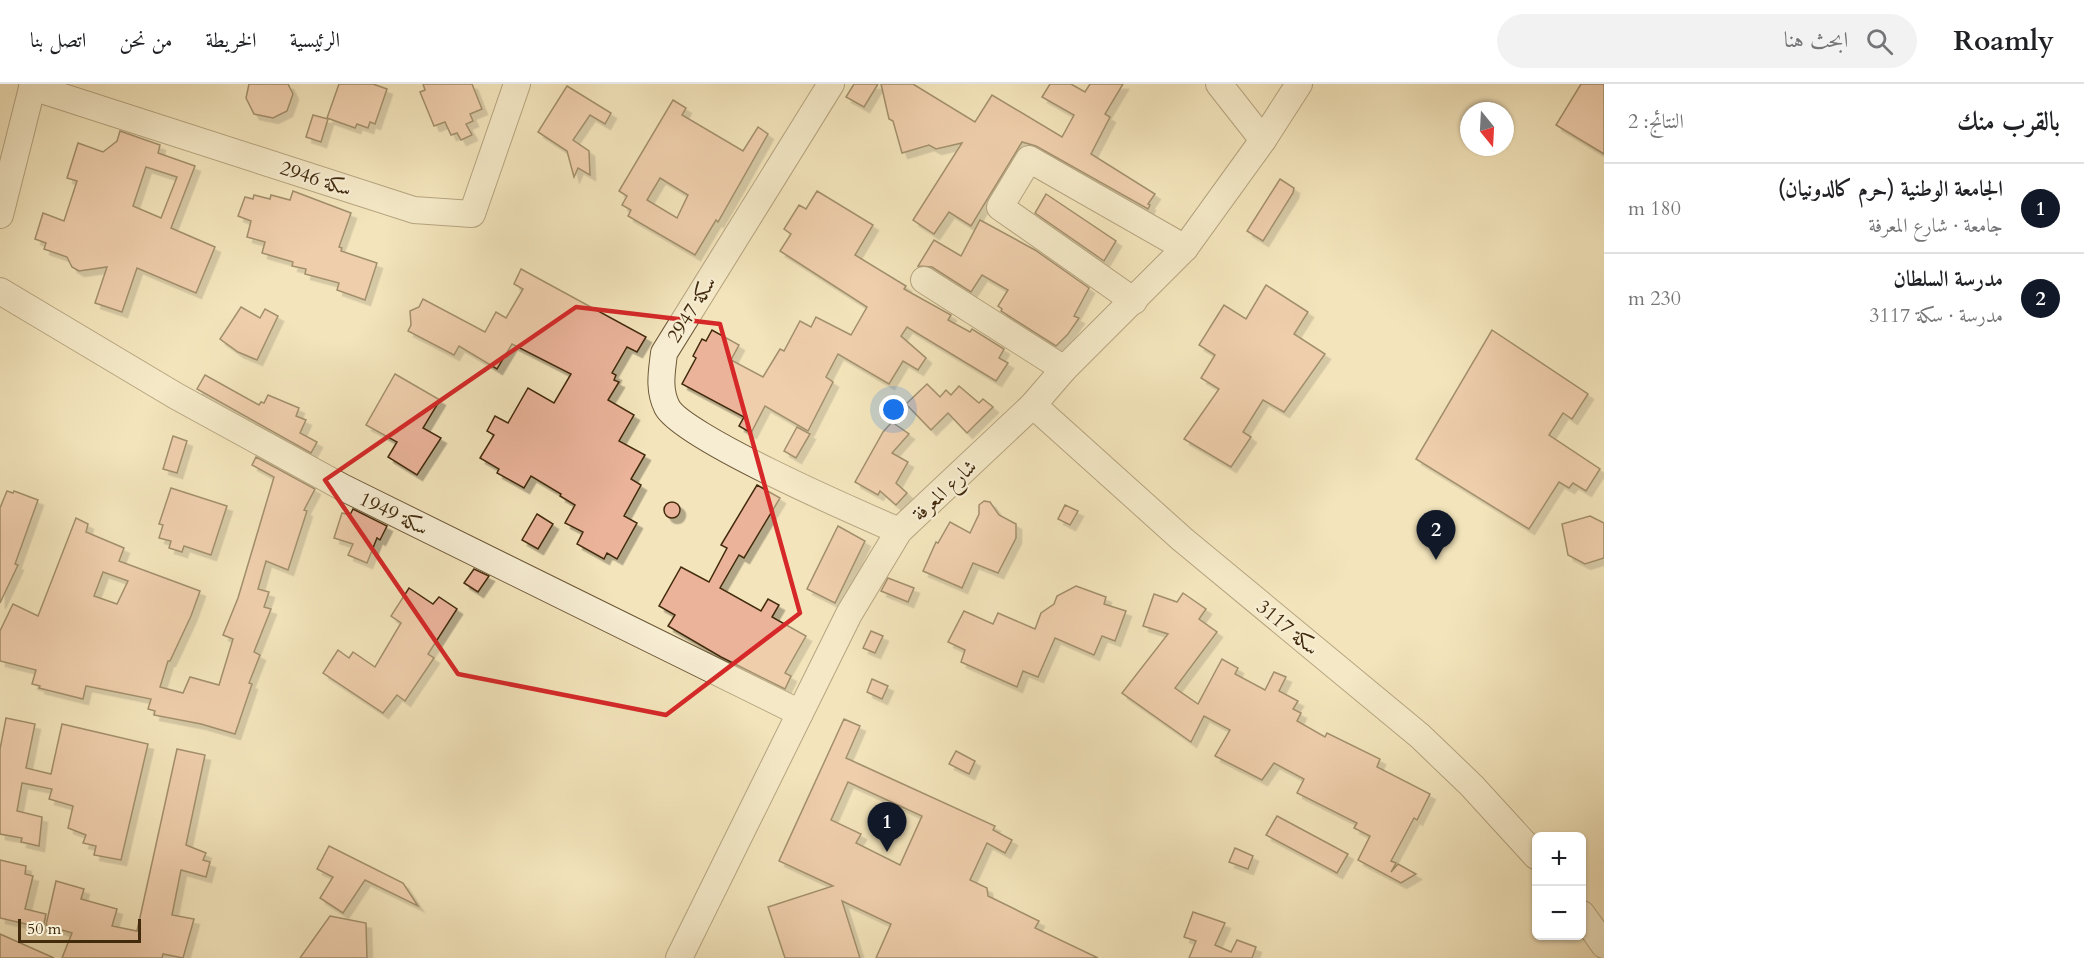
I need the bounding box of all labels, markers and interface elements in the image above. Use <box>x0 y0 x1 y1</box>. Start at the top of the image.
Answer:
search box <box>1497 14 1917 68</box>
text: Roamly <box>1953 22 2054 60</box>
text: ابحث هنا <box>1784 25 1848 55</box>
icon: search <box>1863 25 1896 58</box>
text: اتصل بنا <box>30 26 86 55</box>
text: من نحن <box>119 26 173 55</box>
text: الخريطة <box>206 26 257 55</box>
text: الرئيسية <box>290 26 340 55</box>
north arrow <box>1460 102 1514 156</box>
text: بالقرب منك <box>1957 104 2060 139</box>
text: النتائج: 2 <box>1628 108 1684 135</box>
street label: سكة 2946 <box>277 154 355 203</box>
text: الجامعة الوطنية (حرم كالدونيان) <box>1778 174 2003 204</box>
text: 180 m <box>1628 195 1681 222</box>
text: 1 <box>2035 195 2046 222</box>
text: جامعة · شارع المعرفة <box>1869 212 2003 239</box>
text: مدرسة السلطان <box>1893 264 2003 294</box>
street label: سكة 2947 <box>660 271 722 348</box>
text: 230 m <box>1628 285 1681 312</box>
text: 2 <box>2035 285 2046 312</box>
text: مدرسة · سكة 3117 <box>1869 302 2003 329</box>
your location <box>879 395 908 424</box>
street label: شارع المعرفة <box>906 453 985 530</box>
street label: سكة 1949 <box>355 485 433 542</box>
pin: 2 <box>1416 510 1456 560</box>
street label: سكة 3117 <box>1251 593 1325 661</box>
pin: 1 <box>868 802 906 852</box>
map controls <box>1532 832 1586 940</box>
button: + <box>1532 832 1586 886</box>
button: − <box>1532 886 1586 940</box>
scale bar <box>18 916 141 944</box>
text: 50 m <box>27 918 61 940</box>

